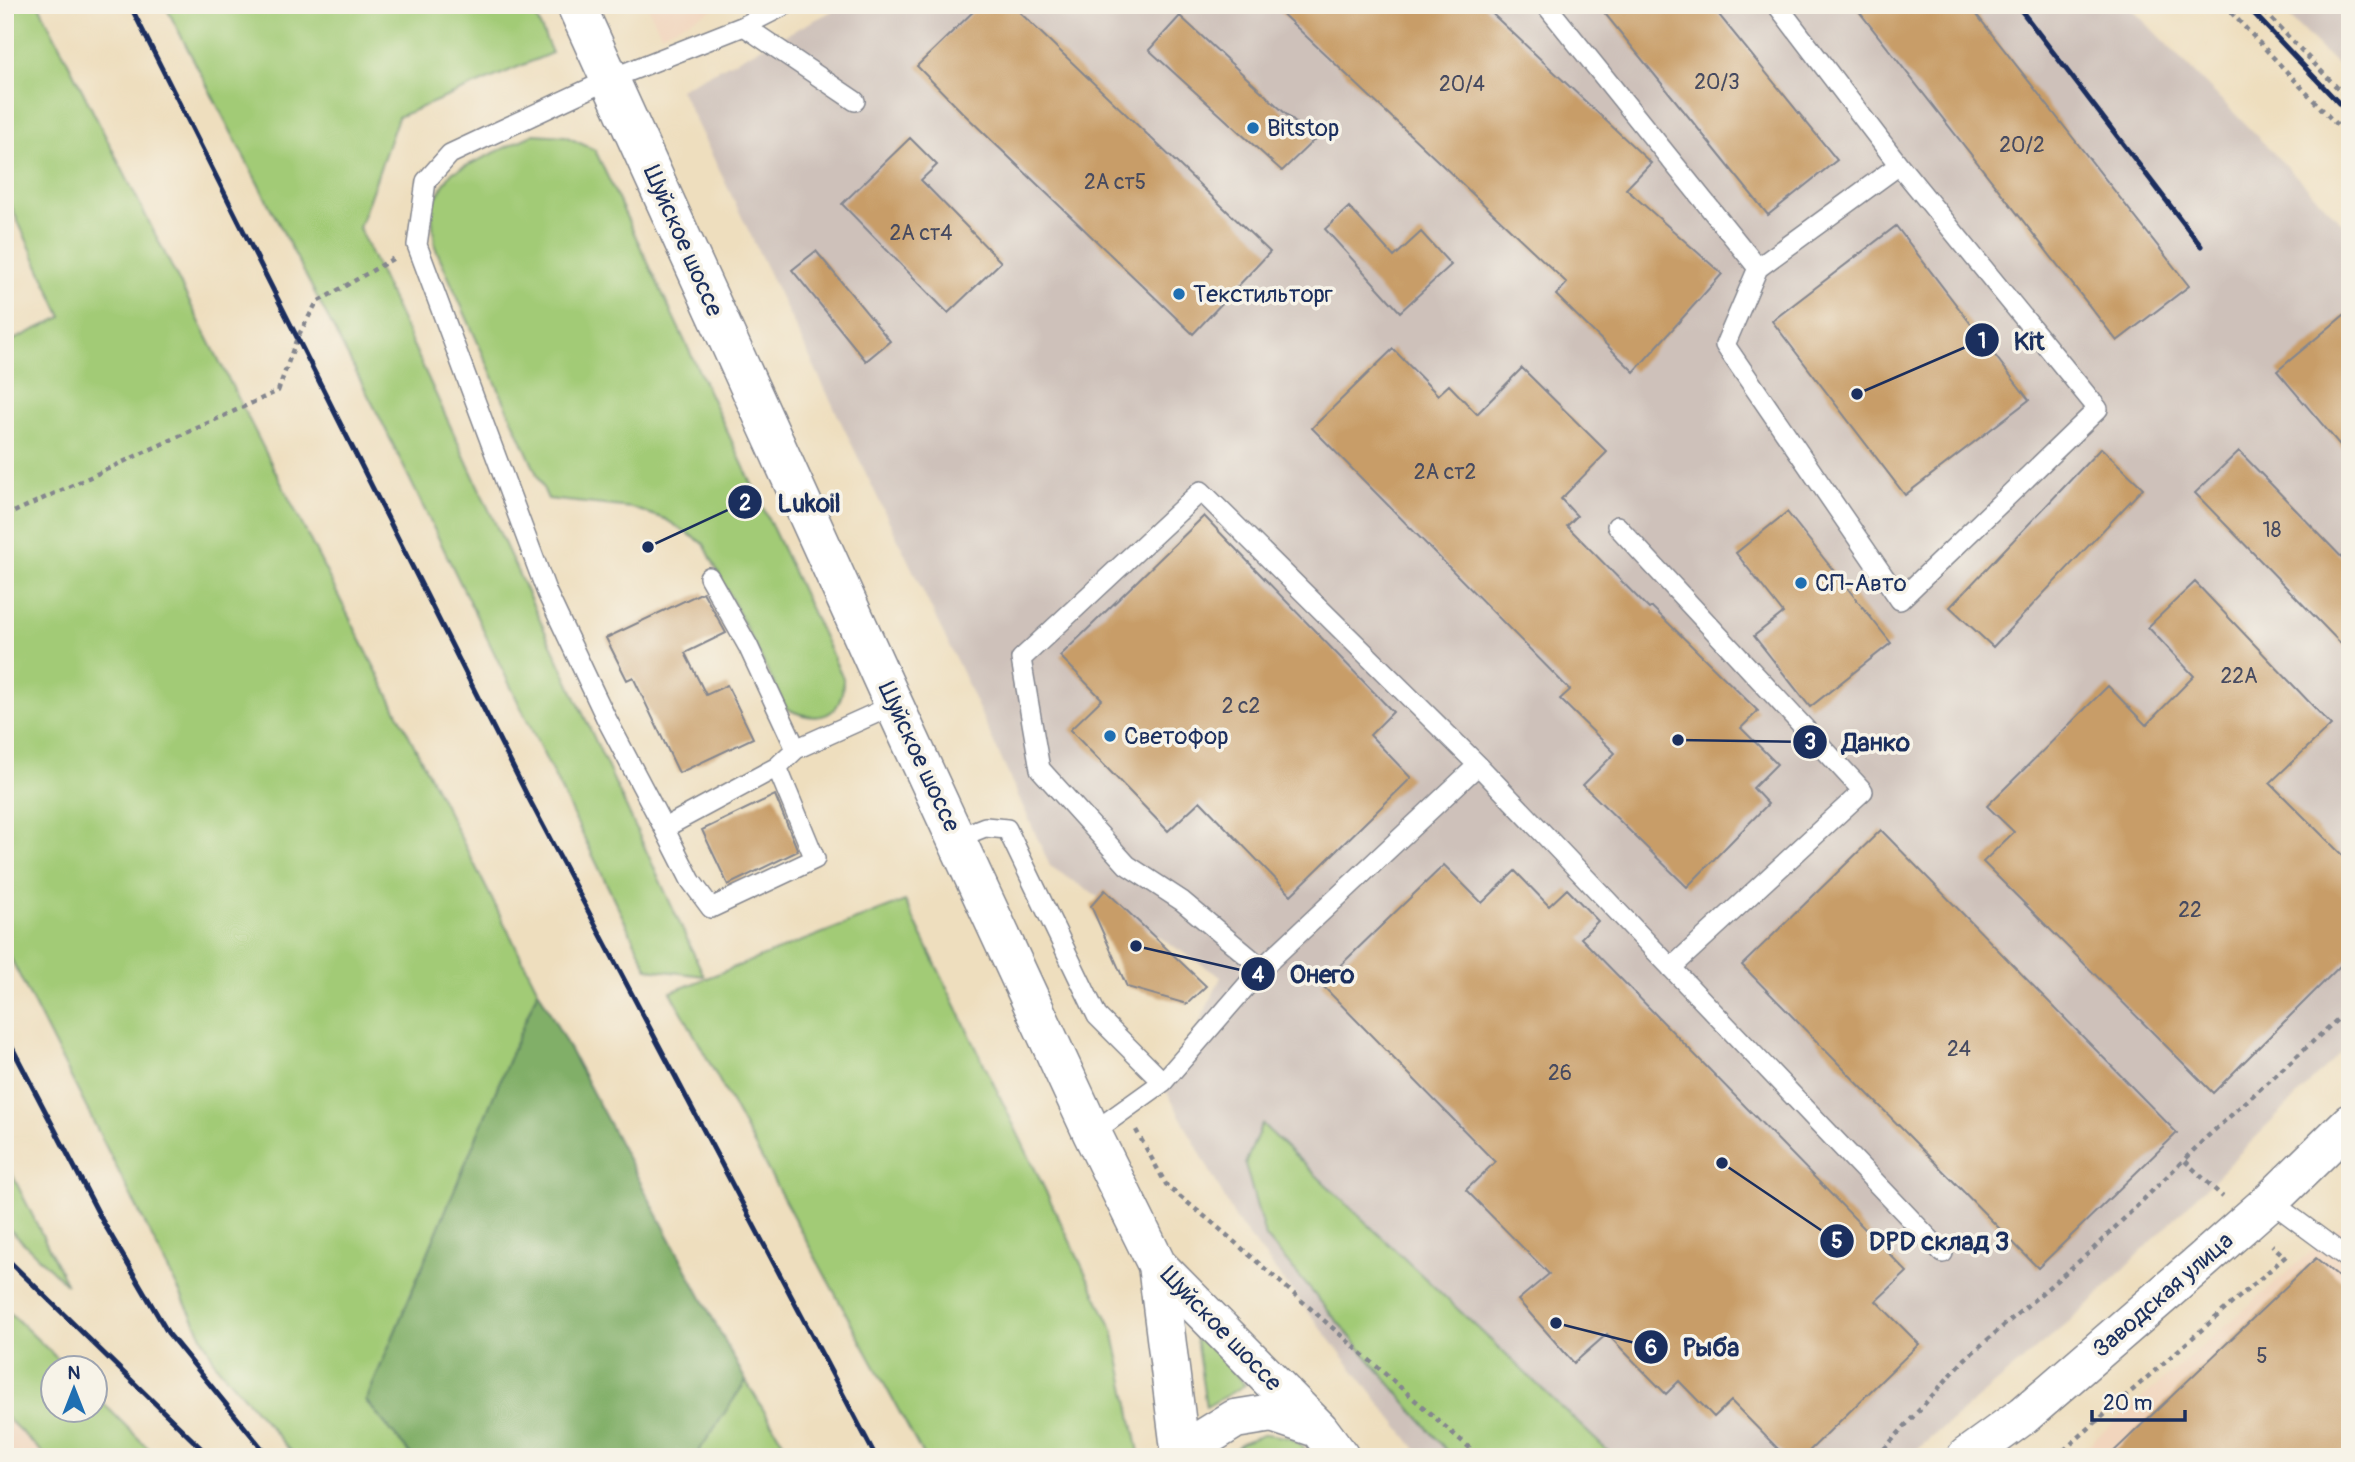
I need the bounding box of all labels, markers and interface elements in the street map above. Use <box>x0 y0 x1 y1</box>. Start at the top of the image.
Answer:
house number: 20/3 <box>1694 69 1740 96</box>
house number: 20/4 <box>1439 71 1485 98</box>
place label: Bitstop <box>1267 114 1339 143</box>
marker: Bitstop <box>1245 120 1261 136</box>
house number: 20/2 <box>1999 132 2045 159</box>
street label: Шуйское шоссе <box>637 161 729 321</box>
house number: 2А ст5 <box>1084 169 1146 196</box>
house number: 2А ст4 <box>890 220 952 247</box>
place label: Текстильторг <box>1193 280 1333 309</box>
marker: Текстильторг <box>1171 286 1187 302</box>
callout: Kit <box>1965 317 2059 364</box>
text: Kit <box>2014 326 2045 358</box>
text: 1 <box>1978 328 1986 355</box>
house number: 2А ст2 <box>1414 459 1476 486</box>
callout: Lukoil <box>728 479 854 526</box>
text: Lukoil <box>777 488 841 520</box>
text: 2 <box>739 490 751 517</box>
house number: 18 <box>2263 517 2281 544</box>
place label: СП-Авто <box>1815 569 1907 598</box>
marker: СП-Авто <box>1793 575 1809 591</box>
house number: 22А <box>2220 663 2258 690</box>
street label: Шуйское шоссе <box>872 677 966 837</box>
house number: 2 с2 <box>1222 693 1260 720</box>
callout: Данко <box>1793 719 1924 766</box>
place label: Светофор <box>1124 722 1229 751</box>
text: Данко <box>1840 727 1910 759</box>
marker: Светофор <box>1102 728 1118 744</box>
text: 3 <box>1804 729 1816 756</box>
house number: 22 <box>2178 897 2202 924</box>
callout: Онего <box>1241 951 1369 998</box>
text: Онего <box>1289 959 1355 991</box>
text: 4 <box>1252 962 1265 989</box>
house number: 24 <box>1947 1036 1971 1063</box>
house number: 26 <box>1548 1060 1572 1087</box>
callout: DPD склад 3 <box>1820 1217 2024 1264</box>
text: DPD склад 3 <box>1869 1226 2009 1258</box>
street label: Заводская улица <box>2087 1226 2239 1364</box>
text: 5 <box>1831 1228 1843 1255</box>
street label: Шуйское шоссе <box>1154 1261 1288 1397</box>
callout: Рыба <box>1634 1324 1754 1371</box>
text: Рыба <box>1683 1332 1739 1364</box>
text: 6 <box>1645 1335 1657 1362</box>
house number: 5 <box>2256 1343 2268 1370</box>
north arrow <box>38 1354 108 1424</box>
text: N <box>68 1361 81 1385</box>
scale bar <box>2092 1378 2185 1422</box>
text: 20 m <box>2103 1390 2152 1417</box>

